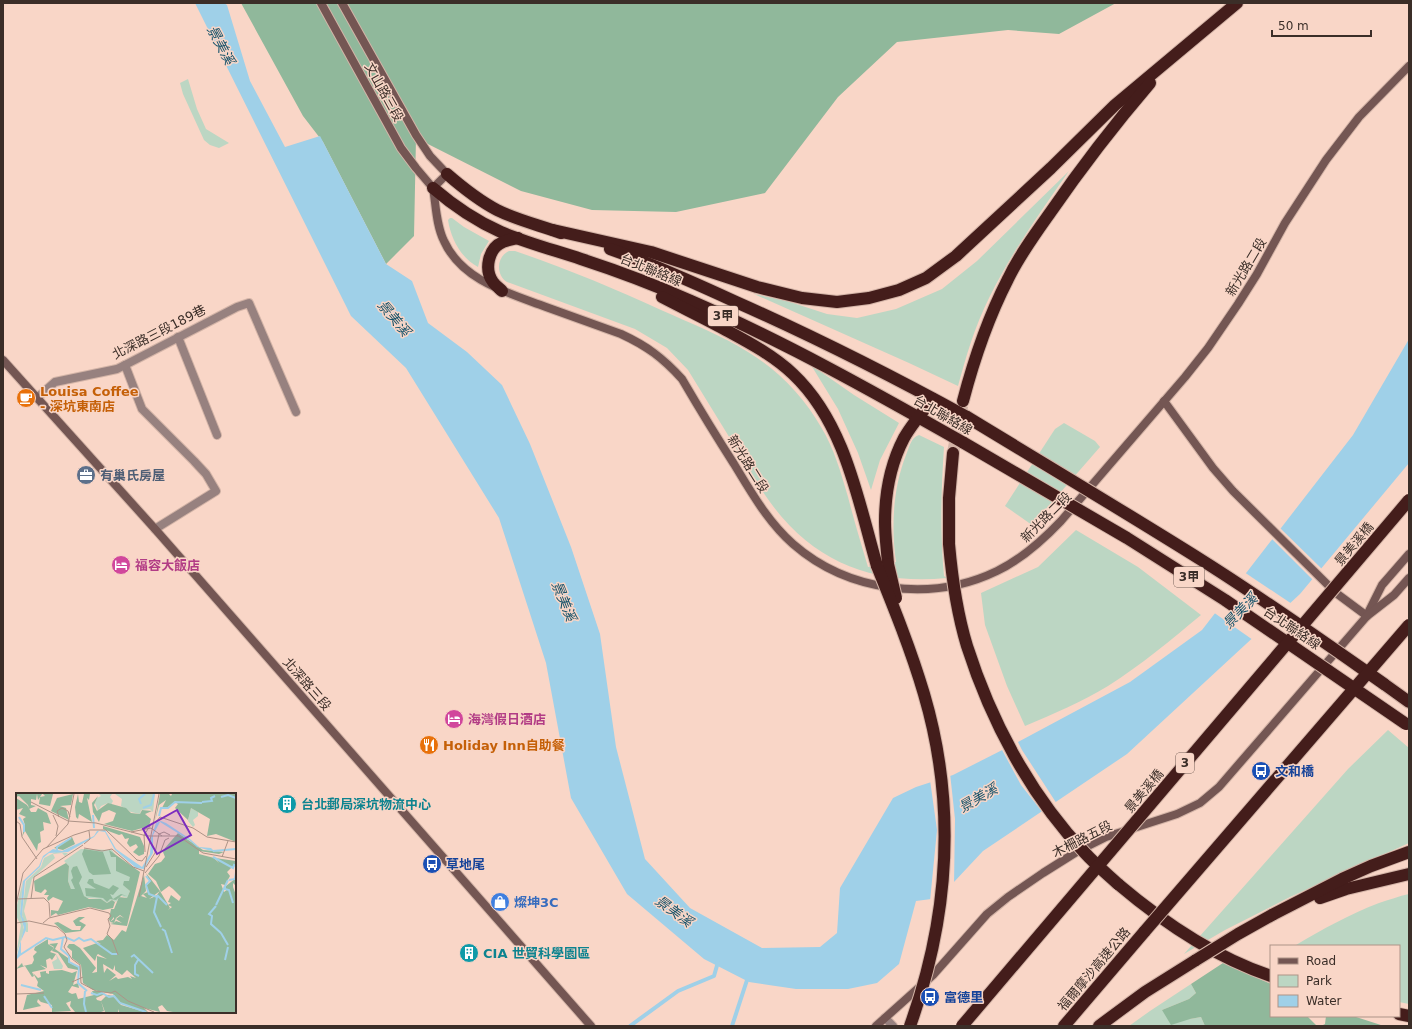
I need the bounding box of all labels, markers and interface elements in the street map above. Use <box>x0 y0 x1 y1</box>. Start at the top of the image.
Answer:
scale bar <box>1272 12 1371 38</box>
text: 50 m <box>1278 19 1309 33</box>
water label: 景美溪 <box>204 23 239 69</box>
street label: 文山路三段 <box>362 60 406 124</box>
street label: 新光路二段 <box>1223 235 1269 299</box>
street label: 台北聯絡線 <box>618 251 684 289</box>
water label: 景美溪 <box>374 297 415 341</box>
street label: 北深路三段189巷 <box>110 302 208 362</box>
road number: 3甲 <box>708 306 738 326</box>
place label: Louisa Coffee - 深坑東南店 <box>40 384 139 414</box>
cafe icon: Louisa Coffee - 深坑東南店 <box>15 387 37 409</box>
street label: 台北聯絡線 <box>911 392 975 438</box>
street label: 新光路二段 <box>724 432 772 496</box>
office icon: 有巢氏房屋 <box>75 464 97 486</box>
place label: 有巢氏房屋 <box>100 468 165 483</box>
street label: 新光路二段 <box>1018 489 1074 545</box>
street label: 景美溪橋 <box>1332 519 1376 569</box>
hotel icon: 福容大飯店 <box>110 554 132 576</box>
place label: 福容大飯店 <box>135 558 200 573</box>
road number: 3甲 <box>1174 567 1204 587</box>
water label: 景美溪 <box>549 579 580 625</box>
water label: 景美溪 <box>1220 589 1262 632</box>
street label: 台北聯絡線 <box>1261 604 1323 652</box>
street label: 北深路三段 <box>280 655 334 713</box>
hotel icon: 海灣假日酒店 <box>443 708 465 730</box>
place label: 海灣假日酒店 <box>468 712 546 727</box>
restaurant icon: Holiday Inn自助餐 <box>418 734 440 756</box>
place label: Holiday Inn自助餐 <box>443 738 565 753</box>
road number: 3 <box>1176 753 1194 773</box>
bus stop icon: 文和橋 <box>1250 760 1272 782</box>
place label: 文和橋 <box>1275 764 1314 779</box>
street label: 景美溪橋 <box>1122 766 1166 816</box>
water label: 景美溪 <box>956 780 1002 815</box>
inset map <box>16 793 236 1013</box>
building icon: 台北郵局深坑物流中心 <box>276 793 298 815</box>
place label: 台北郵局深坑物流中心 <box>301 797 431 812</box>
street label: 木柵路五段 <box>1050 818 1114 860</box>
bus stop icon: 草地尾 <box>421 853 443 875</box>
place label: 草地尾 <box>446 857 485 872</box>
shop icon: 燦坤3C <box>489 891 511 913</box>
water label: 景美溪 <box>652 892 697 931</box>
place label: 燦坤3C <box>514 895 559 910</box>
street label: 福爾摩沙高速公路 <box>1055 924 1133 1014</box>
building icon: CIA 世貿科學園區 <box>458 942 480 964</box>
legend <box>1270 945 1400 1017</box>
place label: CIA 世貿科學園區 <box>483 946 590 961</box>
text: Road <box>1306 954 1336 968</box>
text: Park <box>1306 974 1332 988</box>
bus stop icon: 富德里 <box>919 986 941 1008</box>
place label: 富德里 <box>944 990 983 1005</box>
text: Water <box>1306 994 1342 1008</box>

